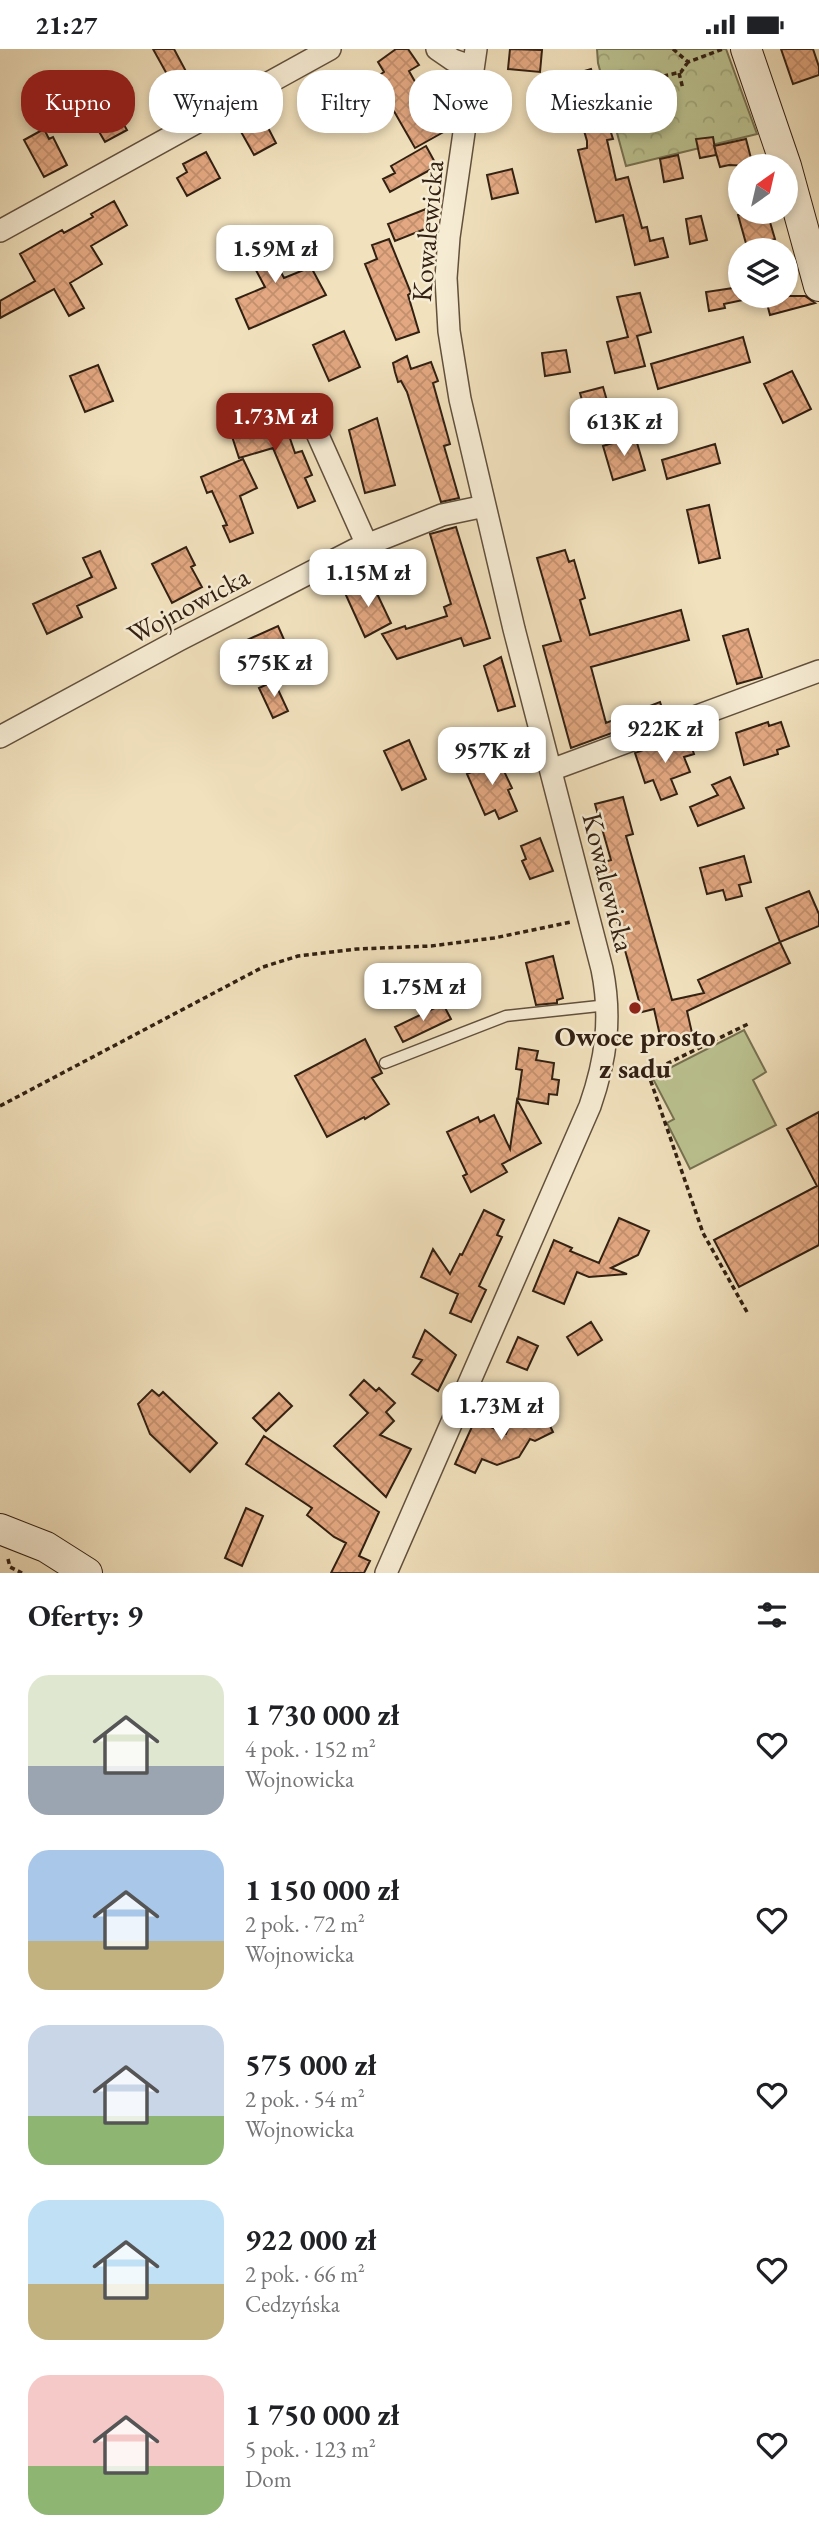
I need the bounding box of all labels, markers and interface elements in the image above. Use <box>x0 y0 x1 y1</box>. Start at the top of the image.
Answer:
text: 21:27 <box>35 8 97 42</box>
chip: Kupno <box>21 70 135 133</box>
chip: Wynajem <box>149 70 283 133</box>
chip: Filtry <box>297 70 395 133</box>
chip: Nowe <box>409 70 512 133</box>
chip: Mieszkanie <box>526 70 677 133</box>
north arrow <box>728 154 798 224</box>
map controls <box>728 154 798 308</box>
street label: Kowalewicka <box>403 158 451 303</box>
pin: 1.59M zł <box>203 225 347 285</box>
text: 1.59M zł <box>232 233 318 263</box>
button: layers <box>728 238 798 308</box>
pin: 1.73M zł <box>203 393 347 453</box>
pin: 613K zł <box>559 399 689 458</box>
text: 1.73M zł <box>232 401 318 431</box>
text: 613K zł <box>586 406 662 436</box>
pin: 1.15M zł <box>296 549 440 609</box>
text: 1.15M zł <box>325 557 411 587</box>
street label: Wojnowicka <box>121 558 256 652</box>
pin: 575K zł <box>209 639 339 699</box>
text: 575K zł <box>236 647 312 677</box>
pin: 922K zł <box>600 705 730 765</box>
text: 922K zł <box>627 713 703 743</box>
pin: 957K zł <box>427 727 557 787</box>
text: 957K zł <box>454 735 530 765</box>
street label: Kowalewicka <box>574 809 644 956</box>
pin: 1.75M zł <box>351 963 495 1023</box>
text: 1.75M zł <box>380 971 466 1001</box>
marker: Owoce prosto z sadu <box>627 1000 643 1016</box>
place label: Owoce prosto z sadu <box>554 1018 716 1086</box>
pin: 1.73M zł <box>429 1383 573 1442</box>
text: 1.73M zł <box>458 1390 544 1420</box>
text: Oferty: 9 <box>28 1596 143 1635</box>
icon: filters <box>753 1596 791 1634</box>
text: 1 730 000 zł <box>245 1695 399 1734</box>
icon: home <box>84 1703 168 1787</box>
icon: heart <box>753 1726 791 1764</box>
text: 4 pok. · 152 m² <box>245 1734 376 1764</box>
text: Wojnowicka <box>245 1764 354 1794</box>
text: 1 150 000 zł <box>245 1870 399 1909</box>
icon: home <box>84 1878 168 1962</box>
icon: heart <box>753 1901 791 1939</box>
text: 2 pok. · 72 m² <box>245 1909 365 1939</box>
text: Wojnowicka <box>245 1939 354 1969</box>
text: 575 000 zł <box>245 2045 376 2084</box>
icon: home <box>84 2053 168 2137</box>
icon: heart <box>753 2076 791 2114</box>
text: 2 pok. · 54 m² <box>245 2084 365 2114</box>
text: Wojnowicka <box>245 2114 354 2144</box>
text: 922 000 zł <box>245 2220 376 2259</box>
icon: home <box>84 2228 168 2312</box>
icon: heart <box>753 2251 791 2289</box>
text: 2 pok. · 66 m² <box>245 2259 365 2289</box>
text: Cedzyńska <box>245 2289 340 2319</box>
text: 1 750 000 zł <box>245 2395 399 2434</box>
icon: home <box>84 2403 168 2487</box>
icon: heart <box>753 2426 791 2464</box>
text: 5 pok. · 123 m² <box>245 2434 376 2464</box>
text: Dom <box>245 2464 292 2494</box>

